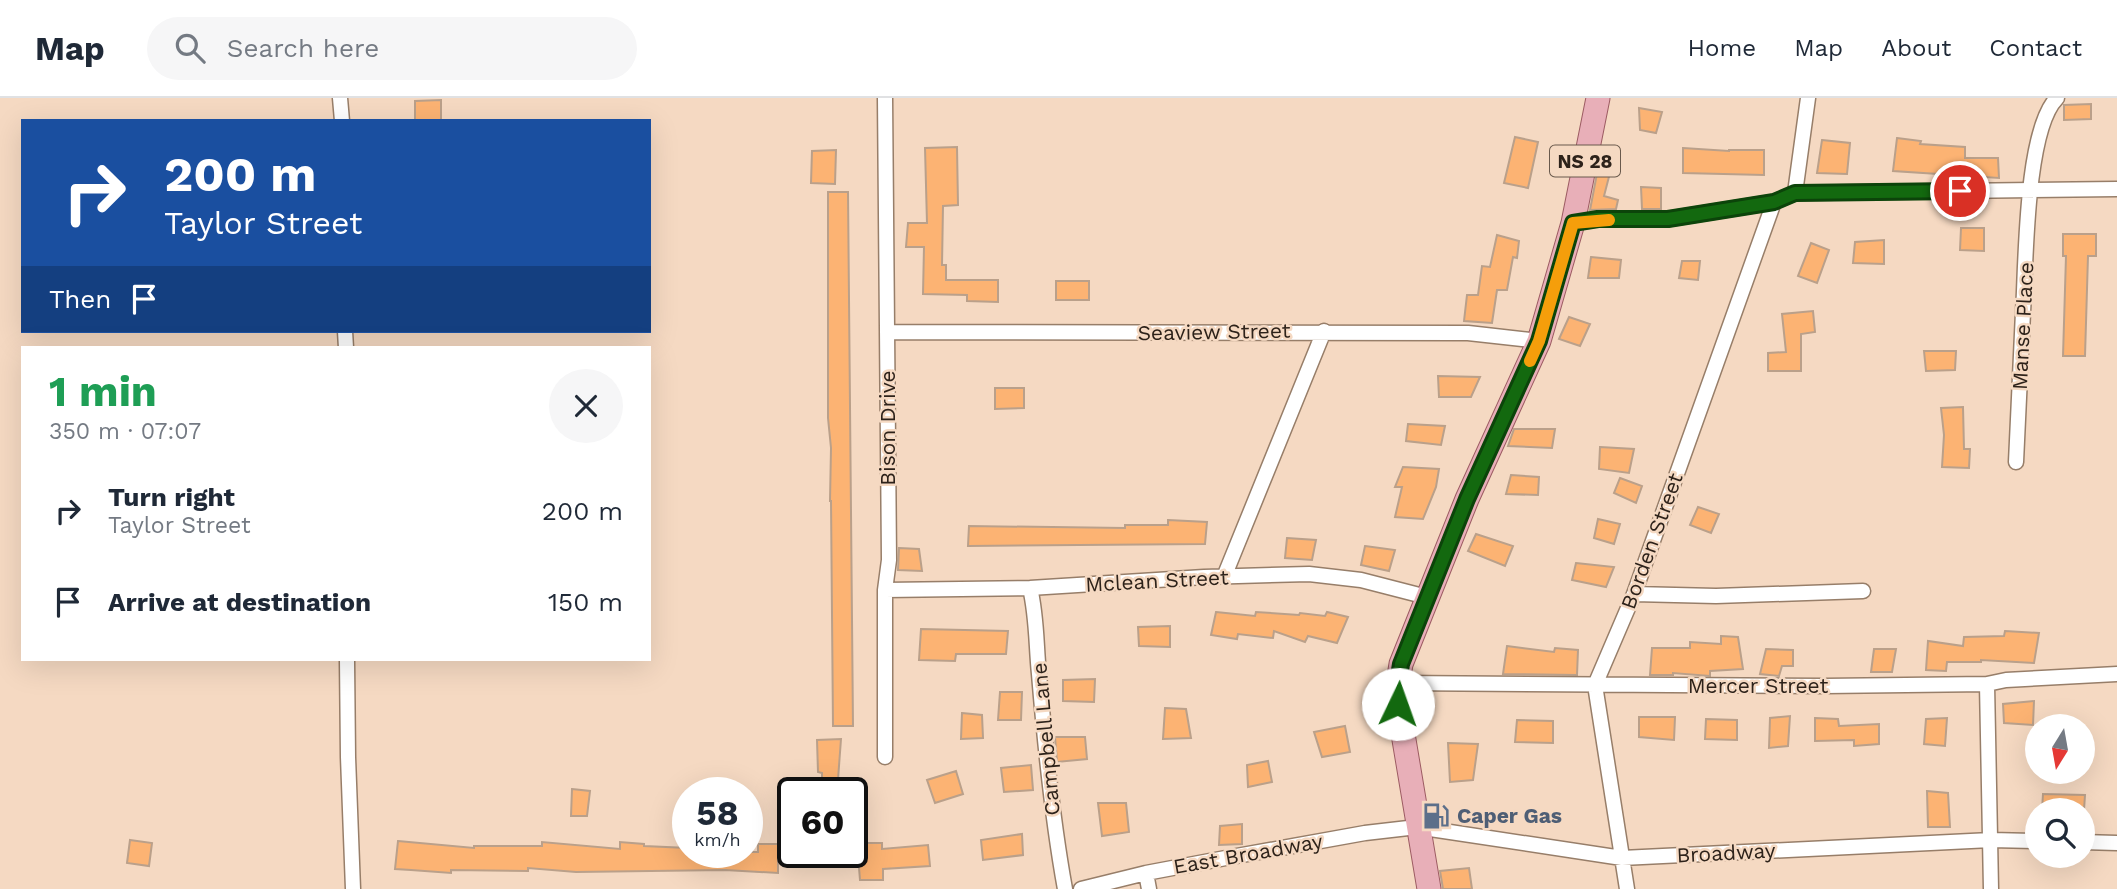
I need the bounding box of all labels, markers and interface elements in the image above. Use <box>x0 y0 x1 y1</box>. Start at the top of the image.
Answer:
search box <box>147 17 637 80</box>
text: Map <box>35 29 105 68</box>
icon: search <box>171 29 209 67</box>
text: Search here <box>227 33 379 63</box>
text: Home <box>1688 34 1756 62</box>
text: Map <box>1794 34 1843 62</box>
text: About <box>1881 34 1951 62</box>
text: Contact <box>1989 34 2082 62</box>
text: 200 m <box>164 145 316 203</box>
road number: NS 28 <box>1550 146 1620 176</box>
icon: right <box>49 147 140 238</box>
pin <box>1930 161 1990 221</box>
icon: arrive <box>1941 172 1979 210</box>
text: Taylor Street <box>164 204 362 242</box>
street label: Manse Place <box>2007 261 2038 391</box>
icon: arrive <box>125 280 163 318</box>
text: Then <box>49 284 111 314</box>
street label: Seaview Street <box>1137 318 1291 345</box>
text: 1 min <box>49 367 157 416</box>
button: close <box>549 369 623 443</box>
street label: Bison Drive <box>875 370 900 486</box>
text: 350 m · 07:07 <box>49 418 201 445</box>
street label: Borden Street <box>1615 469 1688 612</box>
text: Turn right <box>108 482 235 512</box>
icon: right <box>49 492 87 530</box>
text: 200 m <box>542 496 623 526</box>
text: Taylor Street <box>108 512 251 539</box>
street label: Mclean Street <box>1085 564 1229 597</box>
icon: arrive <box>49 583 87 621</box>
text: Arrive at destination <box>108 587 371 617</box>
text: 150 m <box>548 587 623 617</box>
street label: Campbell Lane <box>1026 661 1065 817</box>
position arrow <box>1361 667 1435 741</box>
street label: Mercer Street <box>1688 673 1828 698</box>
north arrow <box>2025 714 2095 784</box>
map controls <box>2025 714 2095 868</box>
speed limit sign: 60 <box>777 777 868 868</box>
text: 58 <box>696 792 739 834</box>
button: search <box>2025 798 2095 868</box>
fuel station icon: Caper Gas <box>1421 801 1451 831</box>
place label: Caper Gas <box>1457 803 1562 828</box>
street label: East Broadway <box>1171 828 1325 879</box>
text: km/h <box>694 829 741 850</box>
street label: Broadway <box>1676 837 1776 868</box>

